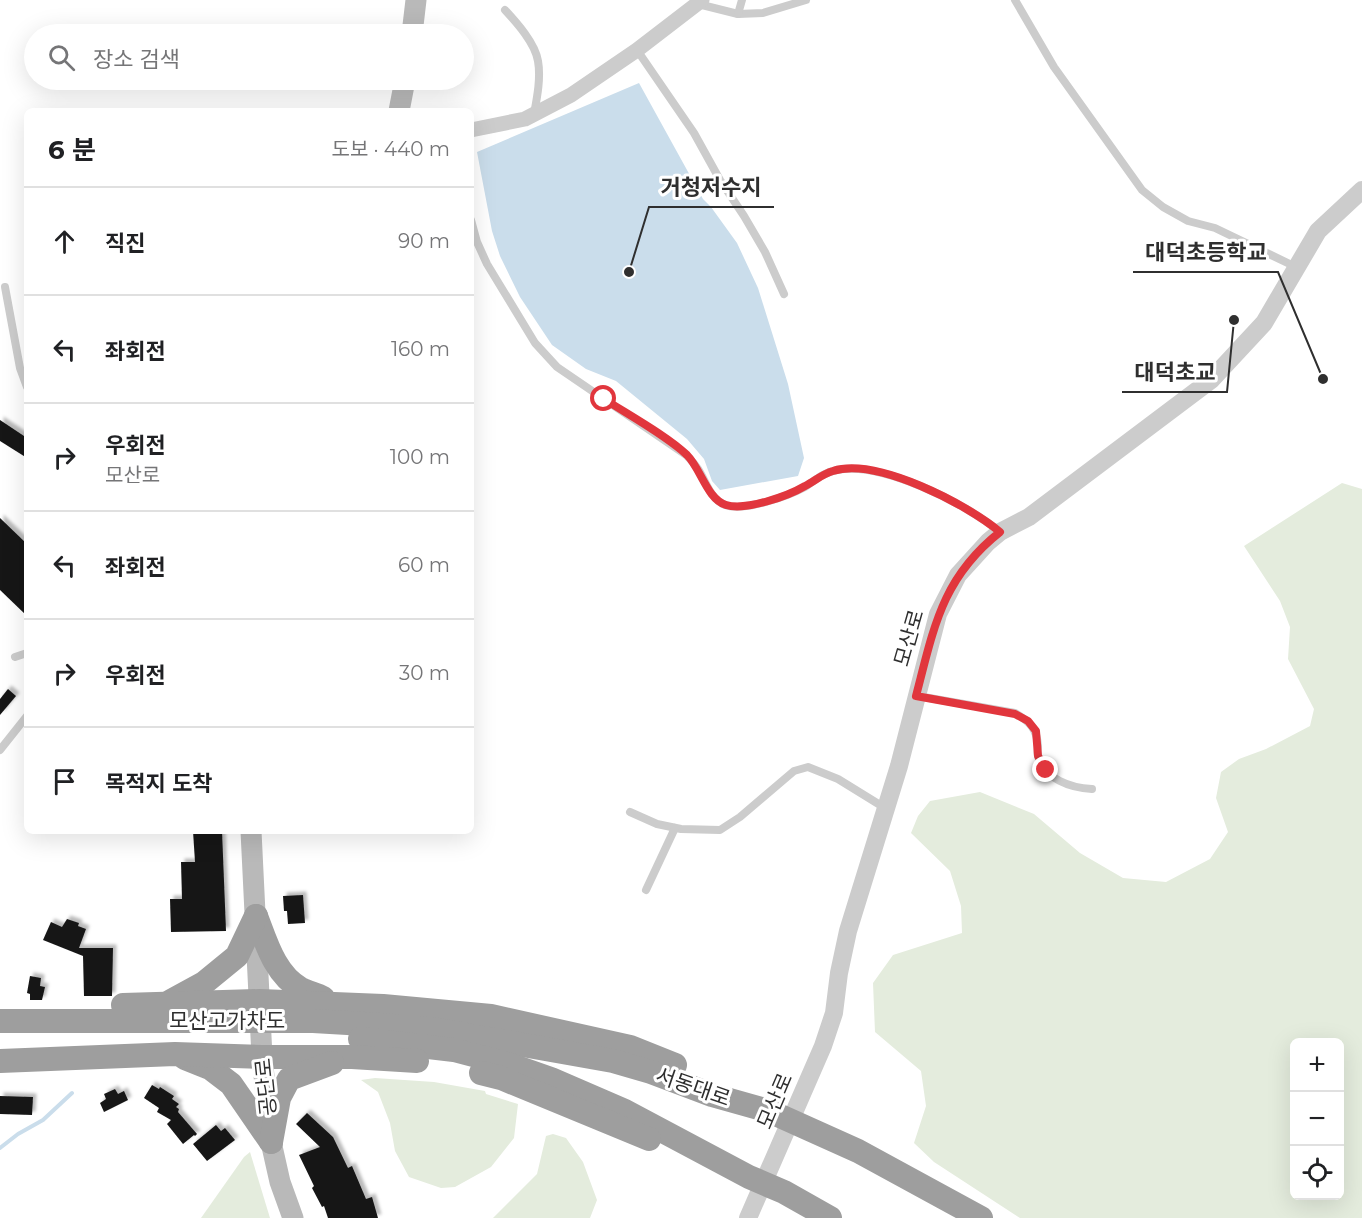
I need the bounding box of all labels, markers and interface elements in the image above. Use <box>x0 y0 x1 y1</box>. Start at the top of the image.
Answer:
search box <box>24 24 474 90</box>
icon: search <box>45 41 78 74</box>
text: 장소 검색 <box>93 46 180 73</box>
text: 6 분 <box>48 134 96 166</box>
text: 도보 · 440 m <box>332 137 450 161</box>
callout: 거청저수지 <box>649 167 774 207</box>
text: 거청저수지 <box>660 174 762 201</box>
icon: ahead <box>48 225 81 258</box>
text: 90 m <box>398 229 450 253</box>
text: 직진 <box>105 230 145 257</box>
callout: 대덕초등학교 <box>1133 232 1278 272</box>
text: 대덕초등학교 <box>1145 239 1267 266</box>
icon: left <box>48 333 81 366</box>
text: 160 m <box>391 337 450 361</box>
text: 좌회전 <box>105 338 166 365</box>
callout: 대덕초교 <box>1122 352 1227 392</box>
text: 대덕초교 <box>1135 359 1215 386</box>
route start <box>590 385 616 411</box>
text: 우회전 <box>105 432 166 459</box>
icon: right <box>48 441 81 474</box>
text: 100 m <box>390 445 450 469</box>
text: 모산로 <box>105 463 160 487</box>
icon: left <box>48 549 81 582</box>
text: 60 m <box>398 553 450 577</box>
text: 좌회전 <box>105 554 166 581</box>
street label: 모산로 <box>889 607 929 669</box>
icon: right <box>48 657 81 690</box>
text: 30 m <box>399 661 450 685</box>
text: 우회전 <box>105 662 166 689</box>
route end <box>1032 756 1058 782</box>
icon: arrive <box>48 765 81 798</box>
text: 목적지 도착 <box>105 770 212 797</box>
street label: 모산고가차도 <box>169 1008 285 1033</box>
map controls <box>1290 1038 1344 1200</box>
button: + <box>1290 1038 1344 1092</box>
street label: 공단로 <box>250 1057 281 1117</box>
street label: 서동대로 <box>653 1062 734 1111</box>
street label: 모산로 <box>752 1069 797 1132</box>
button: − <box>1290 1092 1344 1146</box>
button: locate <box>1290 1146 1344 1200</box>

